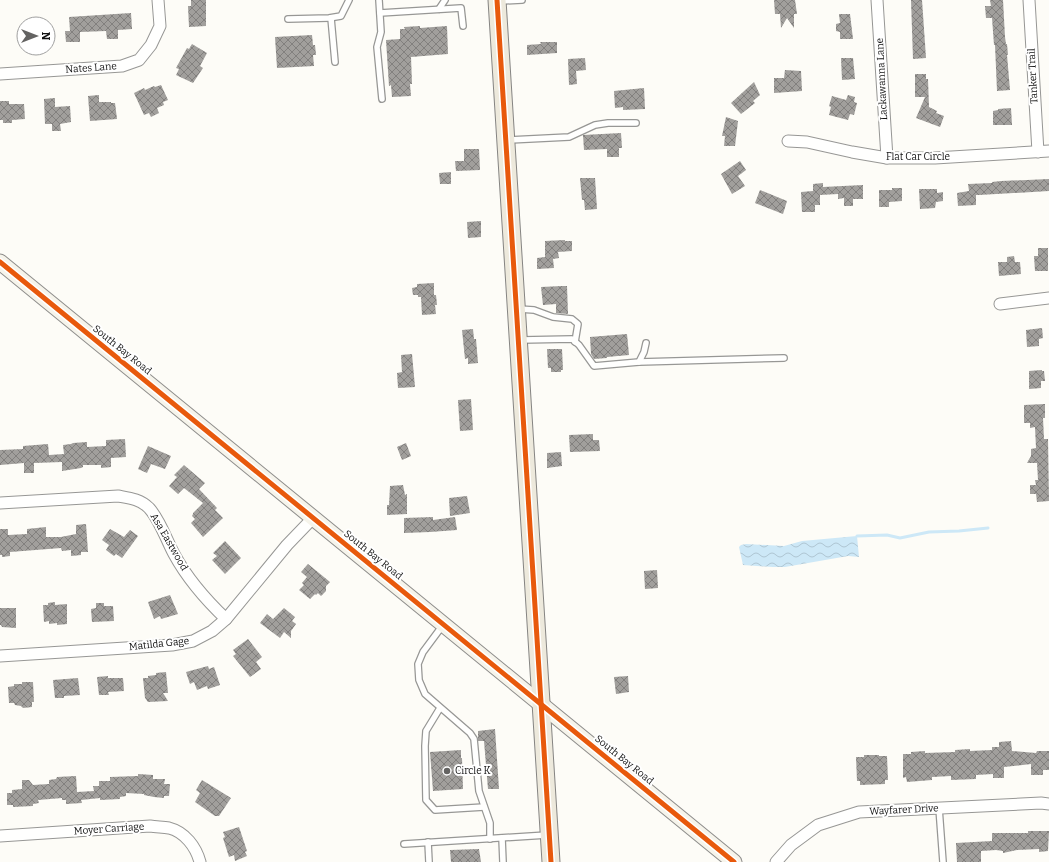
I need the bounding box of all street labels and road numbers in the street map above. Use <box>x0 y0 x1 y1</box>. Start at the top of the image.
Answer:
street label: Lackawanna Lane <box>874 37 890 121</box>
street label: Tanker Trail <box>1026 48 1040 104</box>
street label: Nates Lane <box>65 60 117 76</box>
street label: Flat Car Circle <box>886 151 950 163</box>
street label: South Bay Road <box>90 323 154 377</box>
street label: Asa Eastwood <box>148 511 190 573</box>
street label: South Bay Road <box>341 528 405 582</box>
street label: Matilda Gage <box>128 635 190 653</box>
street label: South Bay Road <box>592 733 656 787</box>
street label: Wayfarer Drive <box>869 802 939 818</box>
street label: Moyer Carriage <box>73 821 145 837</box>

